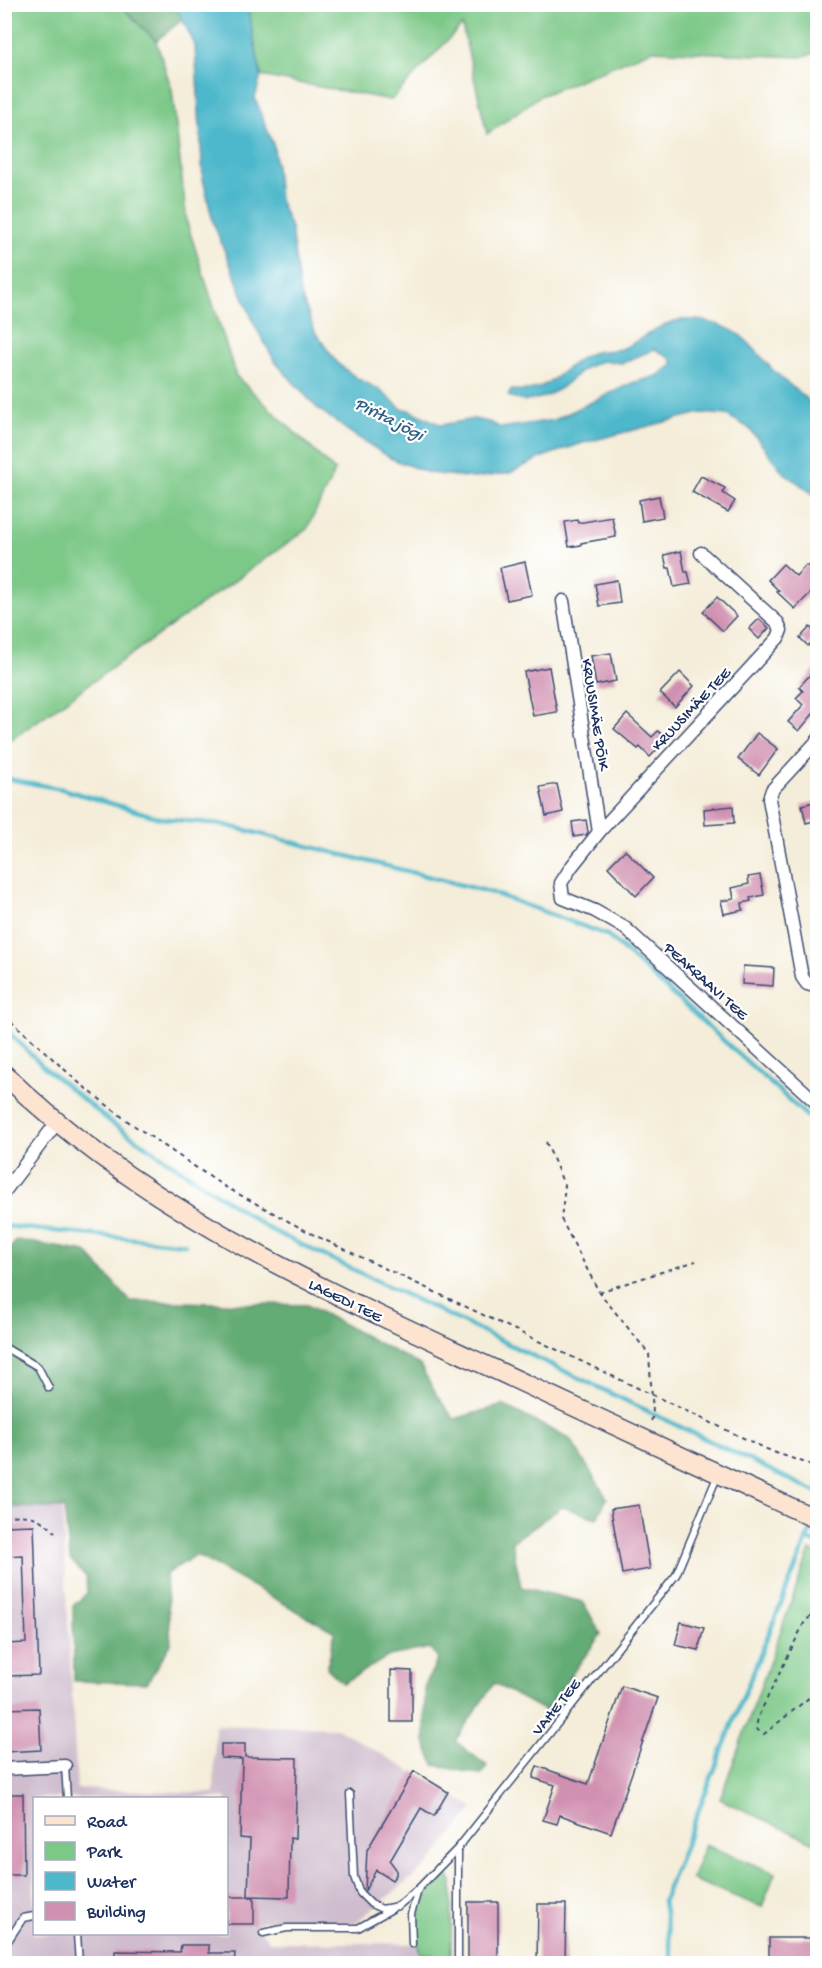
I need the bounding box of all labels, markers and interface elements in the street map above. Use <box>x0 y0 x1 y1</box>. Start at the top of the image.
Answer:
water label: Pirita jõgi <box>351 394 429 447</box>
street label: KRUUSIMÄE PÕIK <box>575 658 612 774</box>
street label: KRUUSIMÄE TEE <box>649 664 737 756</box>
street label: PEAKRAAVI TEE <box>658 939 752 1026</box>
street label: LAGEDI TEE <box>305 1276 385 1329</box>
street label: VAHE TEE <box>529 1675 587 1741</box>
legend <box>33 1797 228 1935</box>
text: Road <box>87 1813 128 1834</box>
text: Park <box>86 1843 123 1864</box>
text: Water <box>87 1873 137 1894</box>
text: Building <box>86 1903 146 1924</box>

